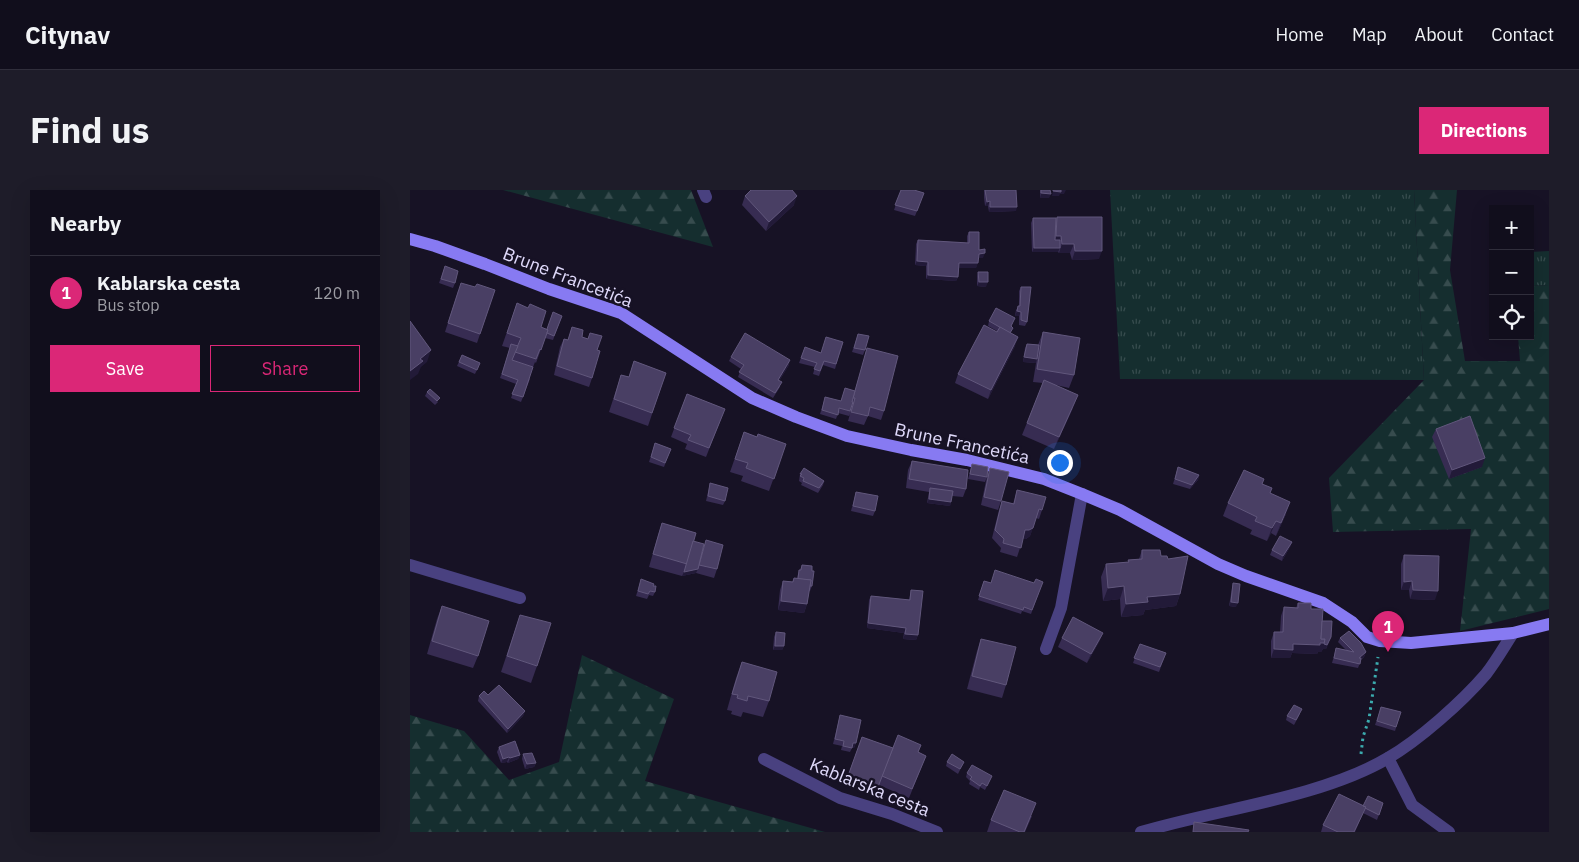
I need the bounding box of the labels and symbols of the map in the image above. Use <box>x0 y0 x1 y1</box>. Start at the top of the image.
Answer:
street label: Brune Francetića <box>500 242 637 312</box>
street label: Brune Francetića <box>892 417 1032 469</box>
your location <box>1047 450 1073 476</box>
pin: 1 <box>1372 611 1404 652</box>
street label: Kablarska cesta <box>806 752 934 822</box>

